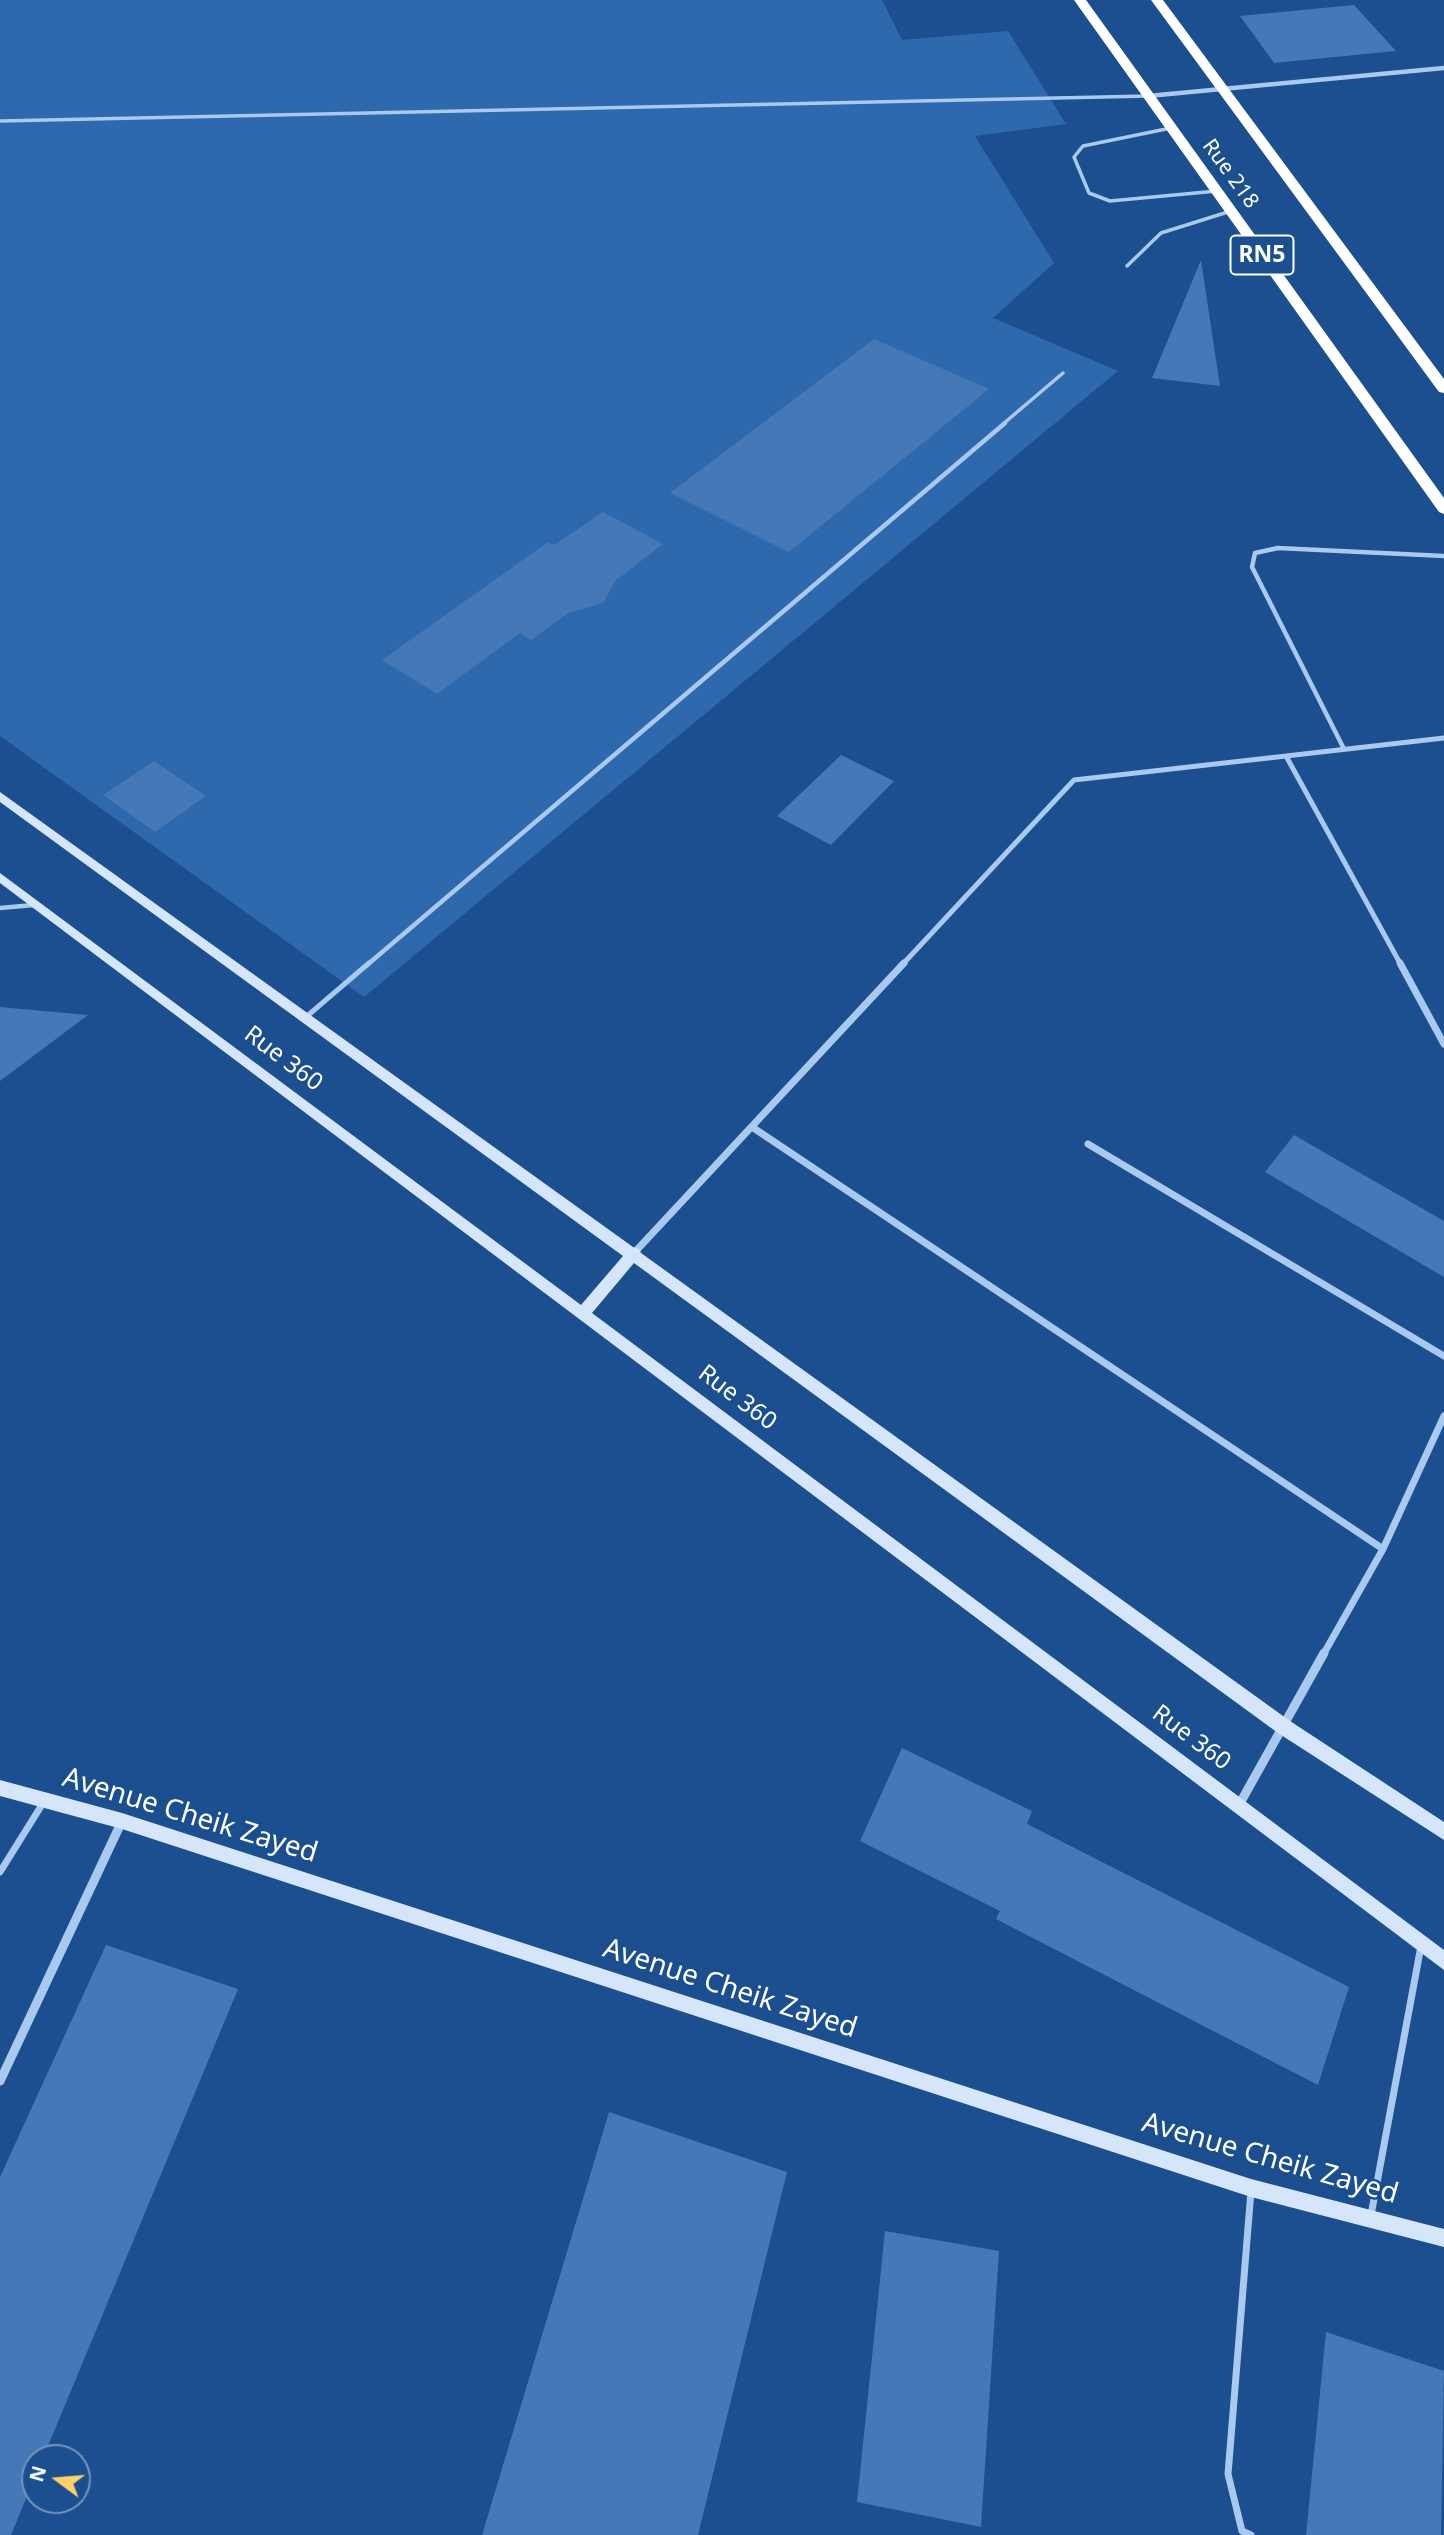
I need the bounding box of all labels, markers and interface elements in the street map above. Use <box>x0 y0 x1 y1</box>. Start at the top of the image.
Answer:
street label: Rue 218 <box>1196 134 1264 214</box>
road number: RN5 <box>1230 236 1294 274</box>
street label: Rue 360 <box>238 1020 328 1098</box>
street label: Rue 360 <box>692 1359 782 1437</box>
street label: Rue 360 <box>1146 1699 1236 1777</box>
street label: Avenue Cheik Zayed <box>58 1761 322 1871</box>
street label: Avenue Cheik Zayed <box>599 1932 861 2046</box>
street label: Avenue Cheik Zayed <box>1138 2106 1402 2212</box>
north arrow <box>21 2444 91 2514</box>
text: N <box>23 2463 52 2485</box>

